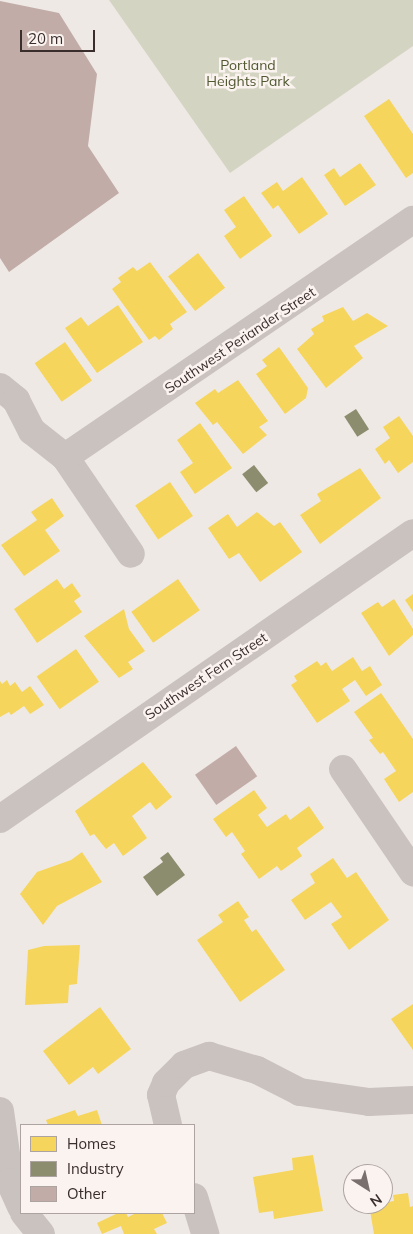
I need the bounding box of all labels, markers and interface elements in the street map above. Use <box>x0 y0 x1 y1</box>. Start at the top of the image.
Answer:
scale bar <box>22 20 98 52</box>
text: 20 m <box>28 29 63 48</box>
park label: Portland Heights Park <box>206 57 290 90</box>
street label: Southwest Periander Street <box>162 283 318 397</box>
street label: Southwest Fern Street <box>142 629 270 723</box>
legend <box>20 1124 195 1214</box>
text: Homes <box>67 1134 116 1153</box>
text: Industry <box>67 1159 124 1178</box>
north arrow <box>343 1164 393 1214</box>
text: Other <box>67 1184 106 1203</box>
text: N <box>367 1190 386 1211</box>

